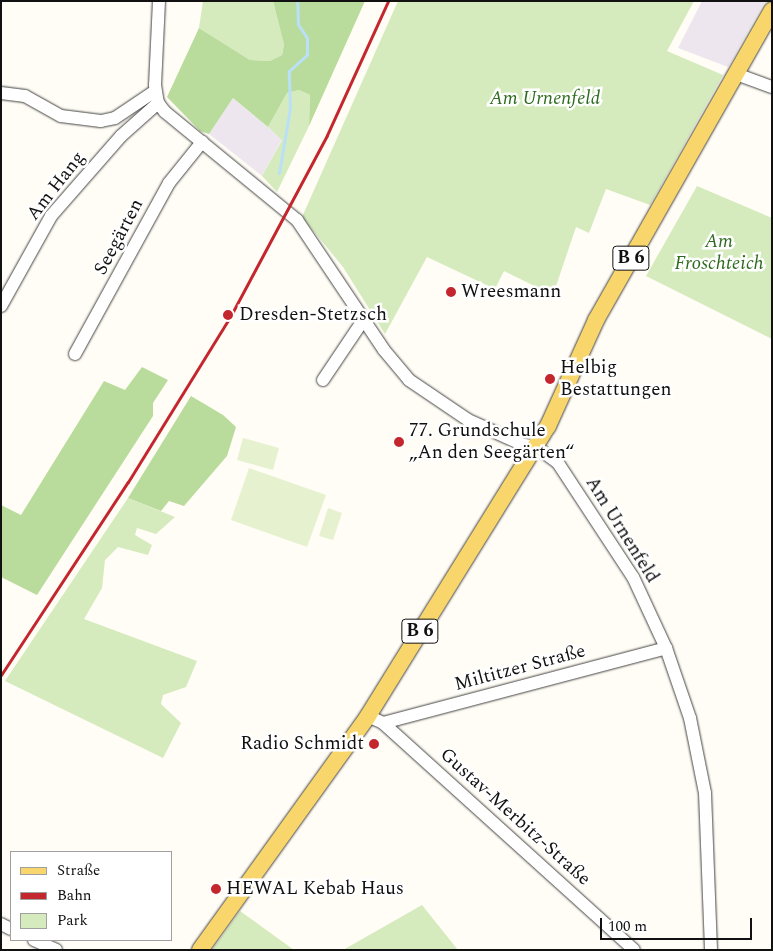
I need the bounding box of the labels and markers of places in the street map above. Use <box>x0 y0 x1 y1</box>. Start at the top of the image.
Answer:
place label: Wreesmann <box>461 281 561 303</box>
marker: Wreesmann <box>445 286 457 298</box>
place label: Dresden-Stetzsch <box>239 304 387 326</box>
marker: Dresden-Stetzsch <box>221 308 235 322</box>
place label: Helbig Bestattungen <box>560 357 671 401</box>
marker: Helbig Bestattungen <box>544 373 556 385</box>
place label: 77. Grundschule „An den Seegärten“ <box>409 420 574 464</box>
marker: 77. Grundschule „An den Seegärten“ <box>393 436 405 448</box>
place label: Radio Schmidt <box>240 733 364 755</box>
marker: Radio Schmidt <box>368 738 380 750</box>
place label: HEWAL Kebab Haus <box>226 878 404 900</box>
marker: HEWAL Kebab Haus <box>210 883 222 895</box>

